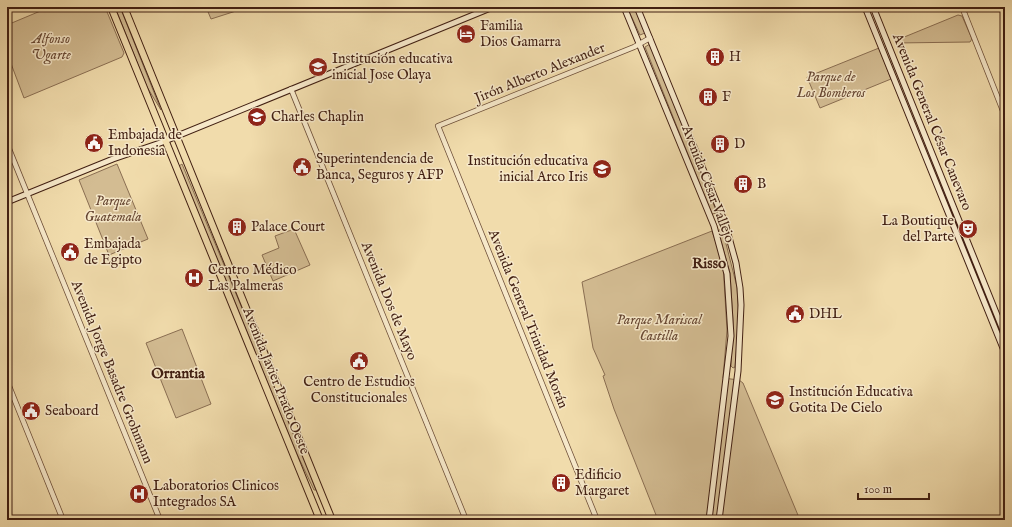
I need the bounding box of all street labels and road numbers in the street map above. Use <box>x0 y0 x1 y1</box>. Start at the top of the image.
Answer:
street label: Avenida General César Canevaro <box>888 30 976 214</box>
street label: Jirón Alberto Alexander <box>470 39 608 108</box>
street label: Avenida César Vallejo <box>677 122 739 246</box>
street label: Avenida General Trinidad Morán <box>483 226 572 412</box>
street label: Avenida Dos de Mayo <box>357 238 421 363</box>
street label: Avenida Jorge Basadre Grohmann <box>67 277 157 467</box>
street label: Avenida Javier Prado Oeste <box>238 304 314 458</box>

